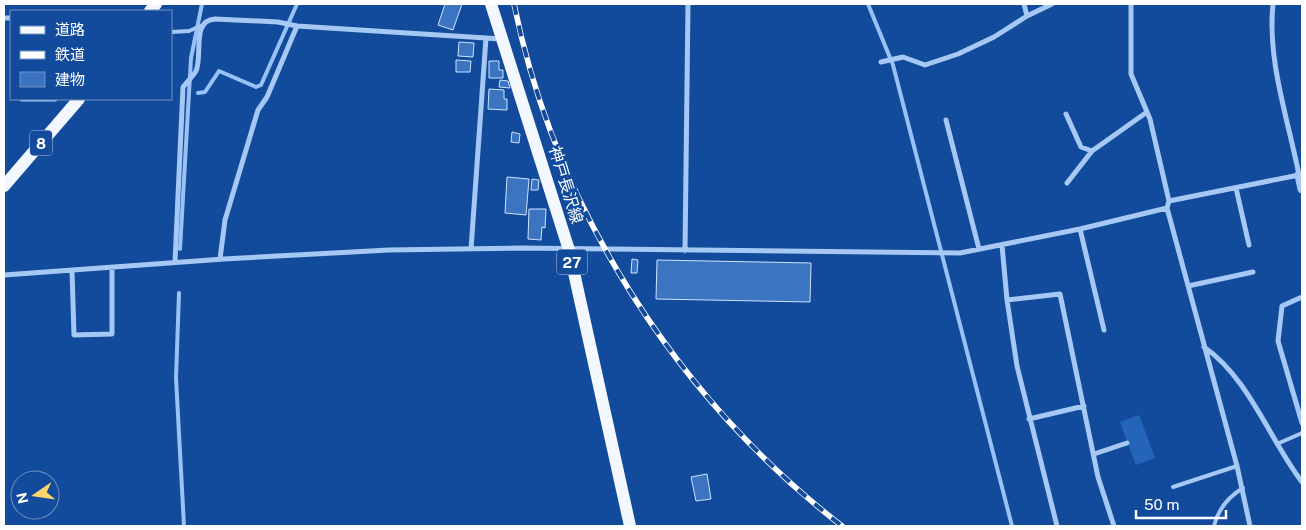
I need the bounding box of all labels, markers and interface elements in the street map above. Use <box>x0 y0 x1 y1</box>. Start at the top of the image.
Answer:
legend <box>10 10 172 100</box>
text: 道路 <box>55 21 85 38</box>
text: 鉄道 <box>55 46 85 63</box>
text: 建物 <box>55 71 85 88</box>
road number: 8 <box>30 130 52 156</box>
street label: 神戸長沢線 <box>545 144 587 226</box>
road number: 27 <box>557 250 587 274</box>
north arrow <box>10 470 60 520</box>
scale bar <box>1136 488 1226 520</box>
text: N <box>13 491 31 505</box>
text: 50 m <box>1144 496 1179 513</box>

